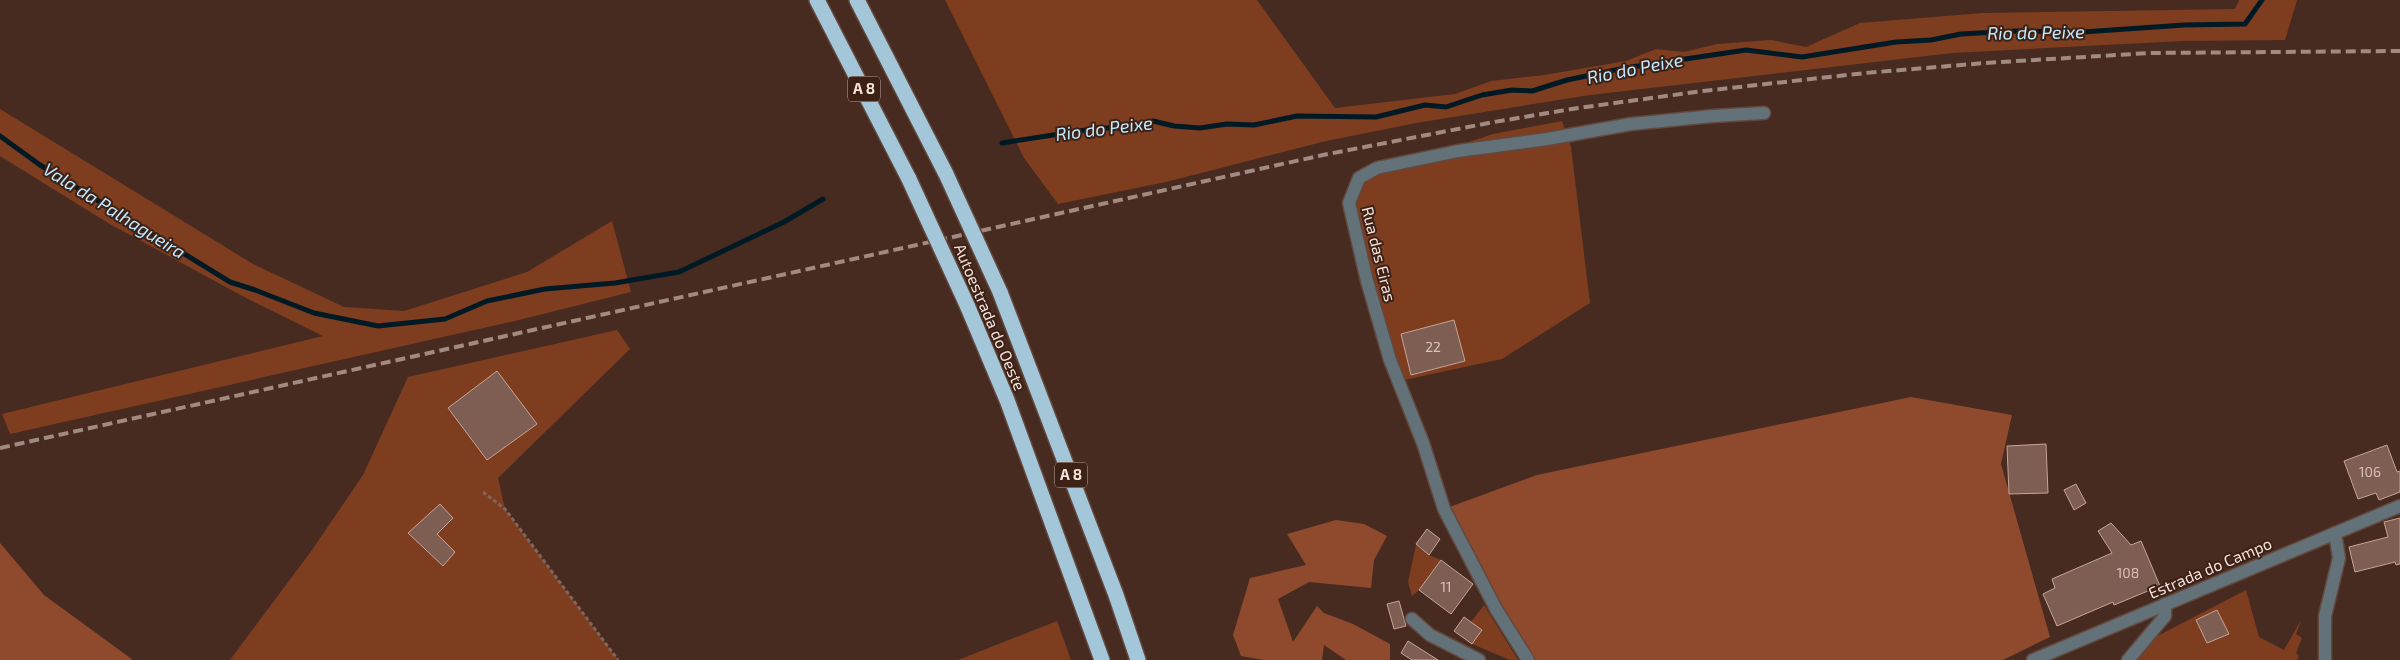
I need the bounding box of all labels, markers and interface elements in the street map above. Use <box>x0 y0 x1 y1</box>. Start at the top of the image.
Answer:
water label: Rio do Peixe <box>1987 20 2085 44</box>
water label: Rio do Peixe <box>1585 48 1685 88</box>
road number: A 8 <box>848 76 880 102</box>
water label: Rio do Peixe <box>1054 111 1154 145</box>
water label: Vala da Palhagueira <box>39 157 190 263</box>
street label: Rua das Eiras <box>1359 204 1400 303</box>
street label: Autoestrada do Oeste <box>951 241 1030 393</box>
house number: 22 <box>1425 338 1441 355</box>
road number: A 8 <box>1055 462 1087 488</box>
house number: 106 <box>2359 463 2381 480</box>
street label: Estrada do Campo <box>2145 533 2274 602</box>
house number: 108 <box>2117 564 2139 581</box>
house number: 11 <box>1440 578 1452 595</box>

